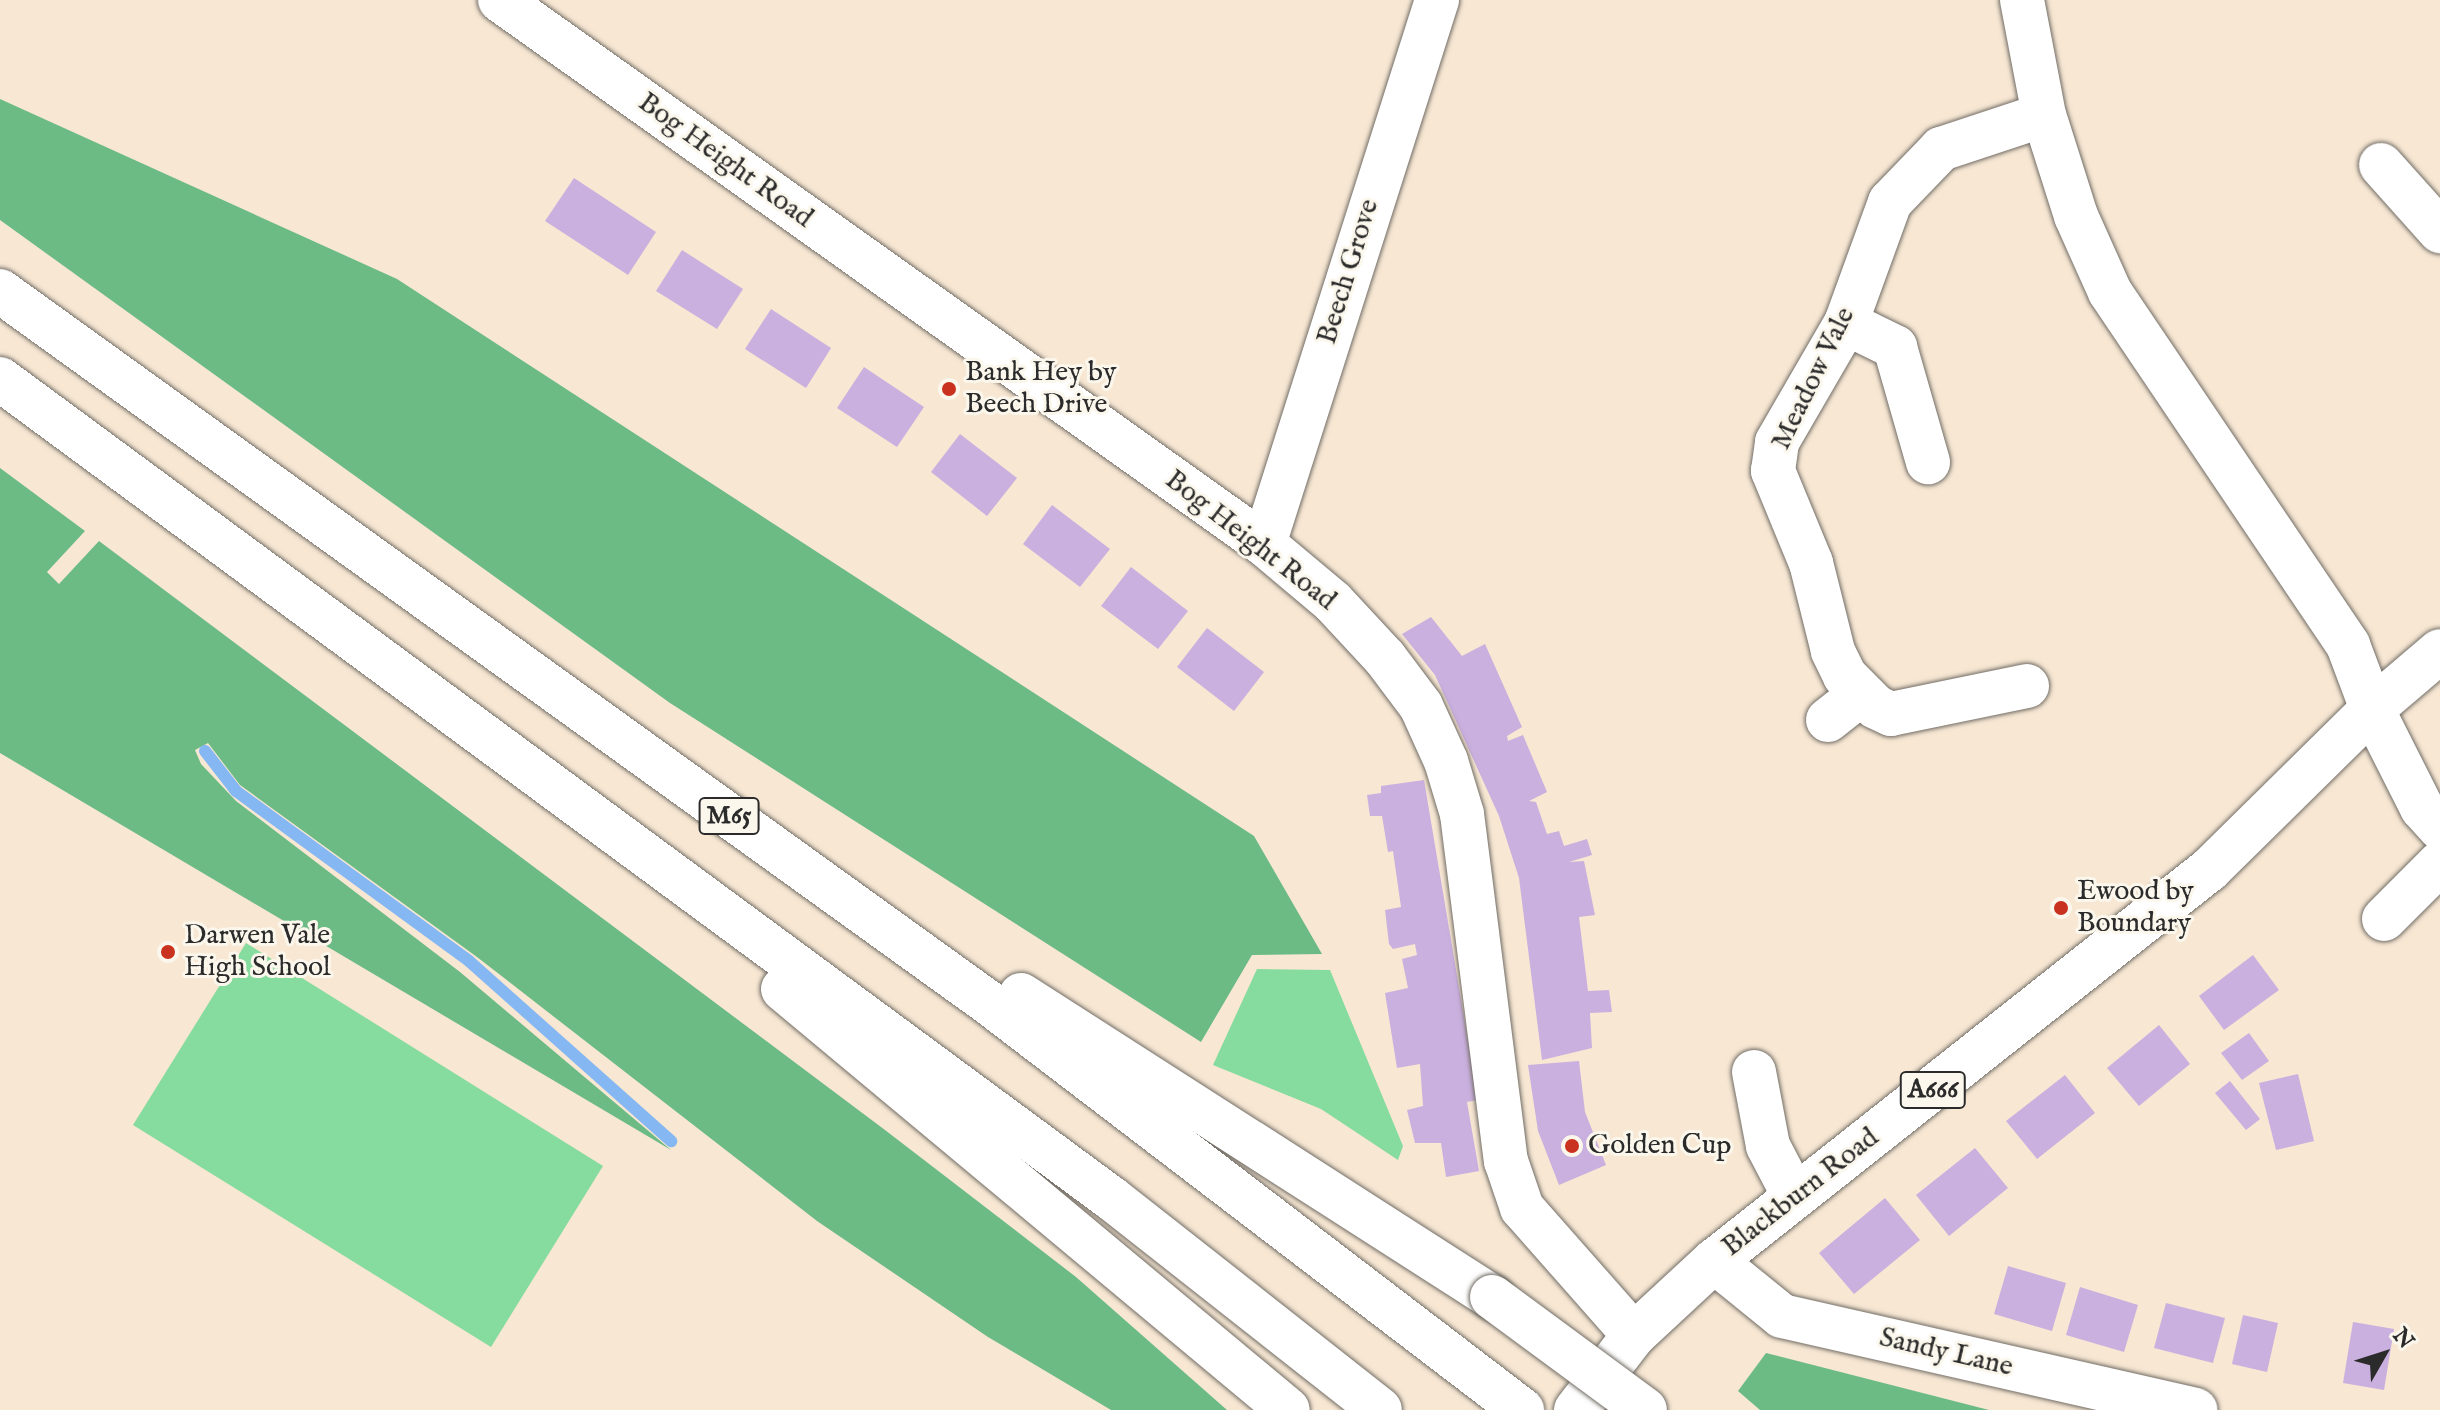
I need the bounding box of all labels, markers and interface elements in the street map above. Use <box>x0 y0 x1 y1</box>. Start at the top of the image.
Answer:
street label: Bog Height Road <box>631 86 819 236</box>
street label: Beech Grove <box>1311 195 1387 349</box>
street label: Meadow Vale <box>1765 302 1863 456</box>
place label: Bank Hey by Beech Drive <box>965 356 1117 422</box>
marker: Bank Hey by Beech Drive <box>940 380 958 398</box>
street label: Bog Height Road <box>1158 464 1342 618</box>
road number: M65 <box>697 794 761 838</box>
place label: Ewood by Boundary <box>2077 875 2194 941</box>
marker: Ewood by Boundary <box>2052 899 2070 917</box>
place label: Darwen Vale High School <box>184 919 331 985</box>
marker: Darwen Vale High School <box>159 943 177 961</box>
road number: A666 <box>1899 1068 1967 1112</box>
street label: Blackburn Road <box>1716 1122 1886 1264</box>
place label: Golden Cup <box>1588 1129 1731 1163</box>
marker: Golden Cup <box>1563 1137 1581 1155</box>
north arrow <box>2344 1314 2424 1394</box>
street label: Sandy Lane <box>1876 1321 2016 1385</box>
text: N <box>2386 1323 2420 1355</box>

